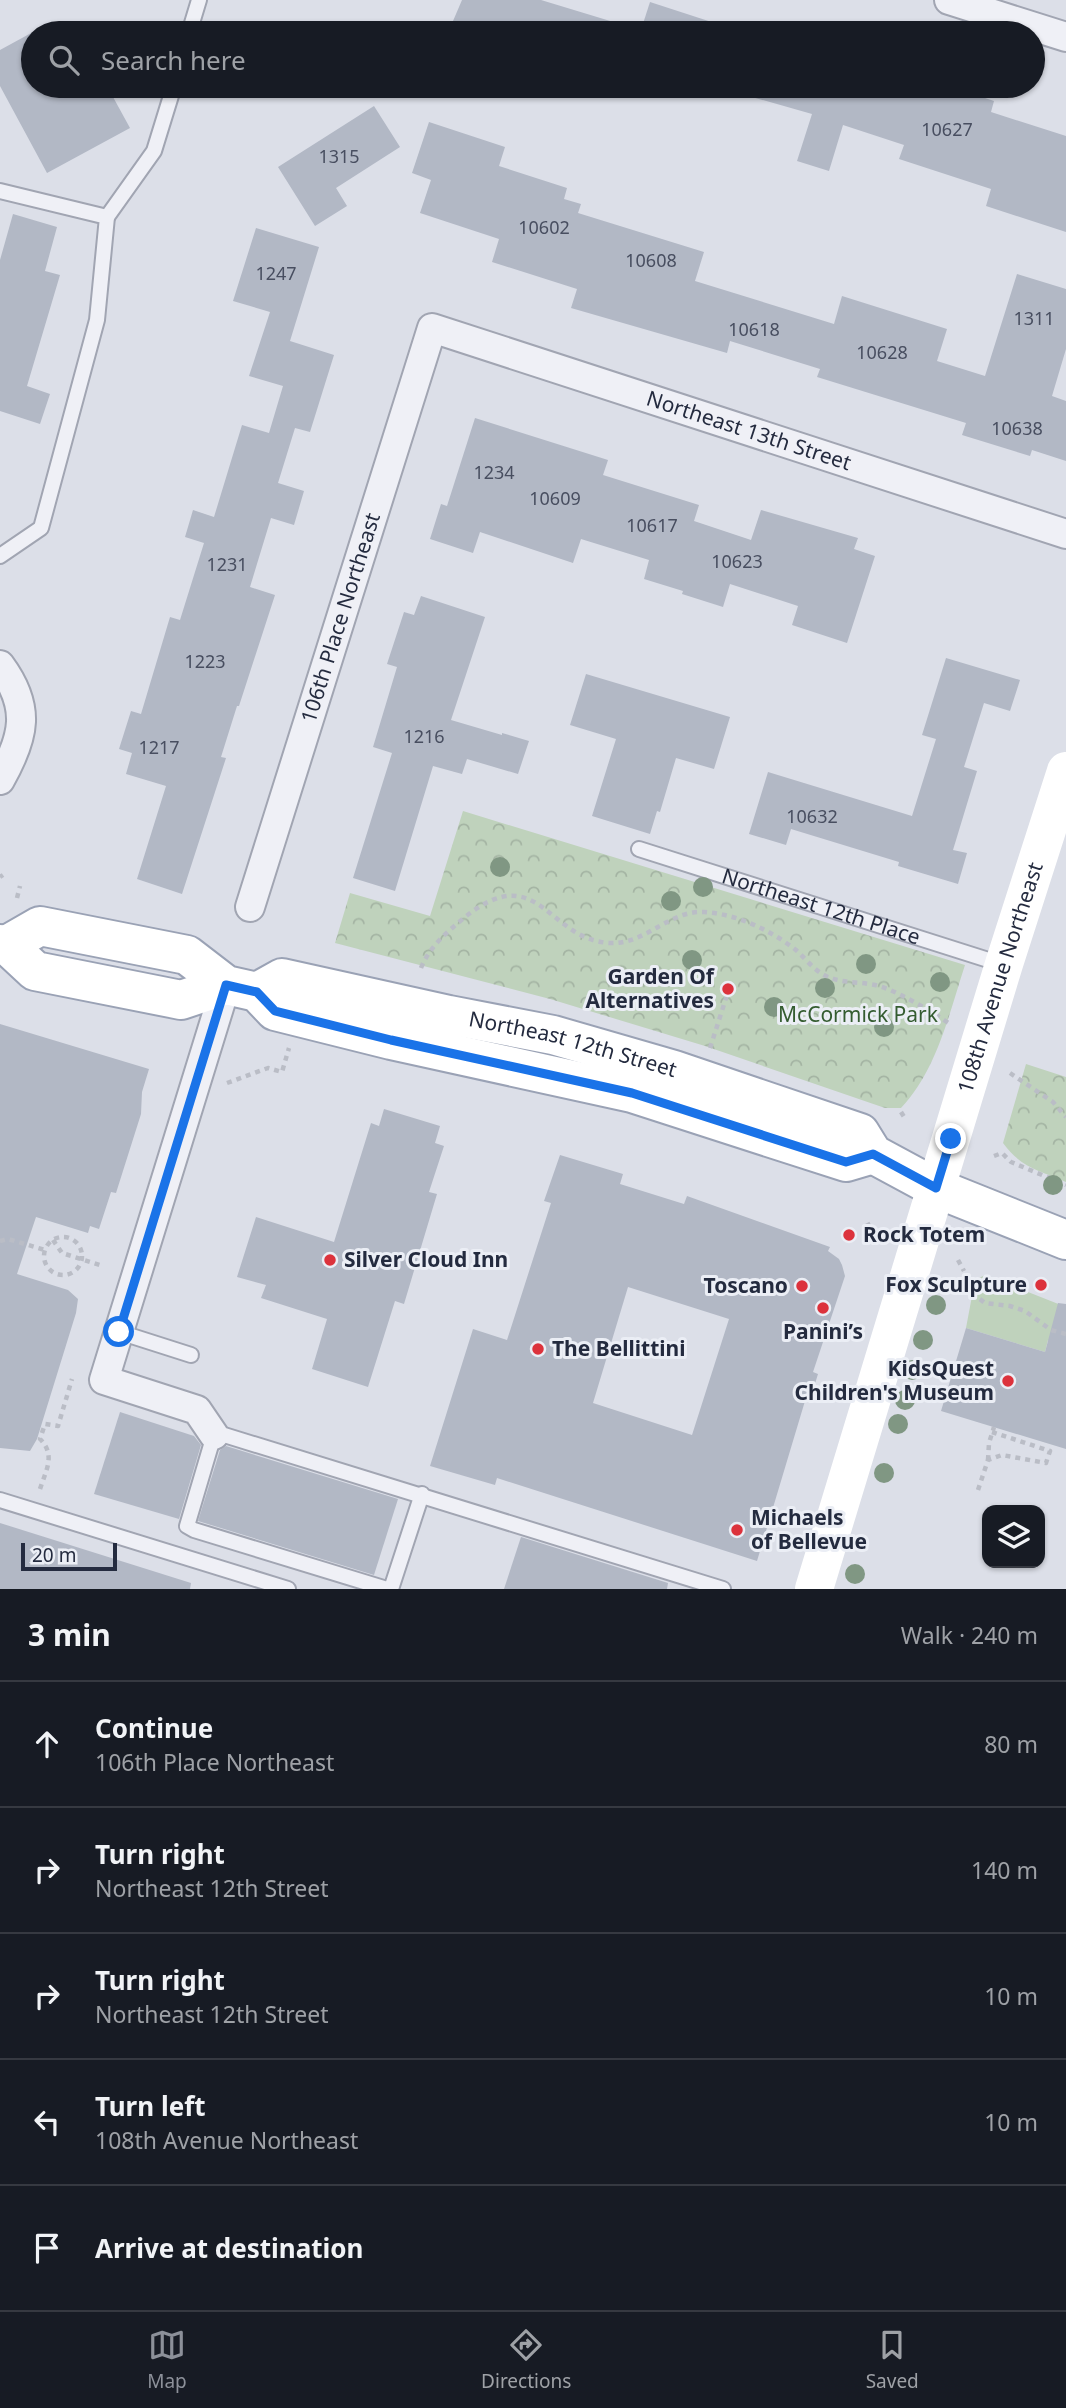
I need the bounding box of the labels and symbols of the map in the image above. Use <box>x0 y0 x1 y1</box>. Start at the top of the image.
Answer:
house number: 10627 <box>921 117 973 141</box>
house number: 1315 <box>318 144 360 168</box>
house number: 10602 <box>518 215 570 239</box>
house number: 10608 <box>625 248 677 272</box>
house number: 1247 <box>255 261 297 285</box>
house number: 1311 <box>1013 306 1055 330</box>
house number: 10618 <box>728 317 780 341</box>
house number: 10628 <box>856 340 908 364</box>
street label: Northeast 13th Street <box>643 384 855 476</box>
house number: 10638 <box>991 416 1043 440</box>
house number: 1234 <box>473 460 515 484</box>
house number: 10609 <box>529 486 581 510</box>
street label: 106th Place Northeast <box>294 509 386 726</box>
house number: 10617 <box>626 513 678 537</box>
house number: 10623 <box>711 549 763 573</box>
house number: 1231 <box>206 552 248 576</box>
house number: 1223 <box>184 649 226 673</box>
house number: 1216 <box>403 724 445 748</box>
house number: 1217 <box>138 735 180 759</box>
house number: 10632 <box>786 804 838 828</box>
street label: 108th Avenue Northeast <box>951 858 1049 1097</box>
street label: Northeast 12th Place <box>719 861 924 951</box>
place label: Garden Of Alternatives <box>585 962 716 1014</box>
marker: Garden Of Alternatives <box>720 981 736 997</box>
park label: McCormick Park <box>778 1000 939 1028</box>
street label: Northeast 12th Street <box>467 1004 681 1083</box>
route end <box>935 1123 966 1154</box>
place label: Rock Totem <box>863 1220 985 1248</box>
marker: Rock Totem <box>841 1227 857 1243</box>
place label: Silver Cloud Inn <box>344 1245 508 1273</box>
marker: Silver Cloud Inn <box>322 1252 338 1268</box>
place label: Fox Sculpture <box>885 1270 1027 1298</box>
place label: Toscano <box>703 1271 788 1299</box>
marker: Fox Sculpture <box>1033 1277 1049 1293</box>
marker: Toscano <box>794 1278 810 1294</box>
marker: Panini’s <box>815 1300 831 1316</box>
route start <box>103 1316 134 1347</box>
place label: Panini’s <box>783 1317 863 1345</box>
place label: The Bellittini <box>552 1334 686 1362</box>
marker: The Bellittini <box>530 1341 546 1357</box>
place label: KidsQuest Children's Museum <box>795 1354 994 1406</box>
marker: KidsQuest Children's Museum <box>1000 1373 1016 1389</box>
place label: Michaels of Bellevue <box>751 1503 867 1555</box>
marker: Michaels of Bellevue <box>729 1522 745 1538</box>
scale bar <box>21 1540 117 1572</box>

